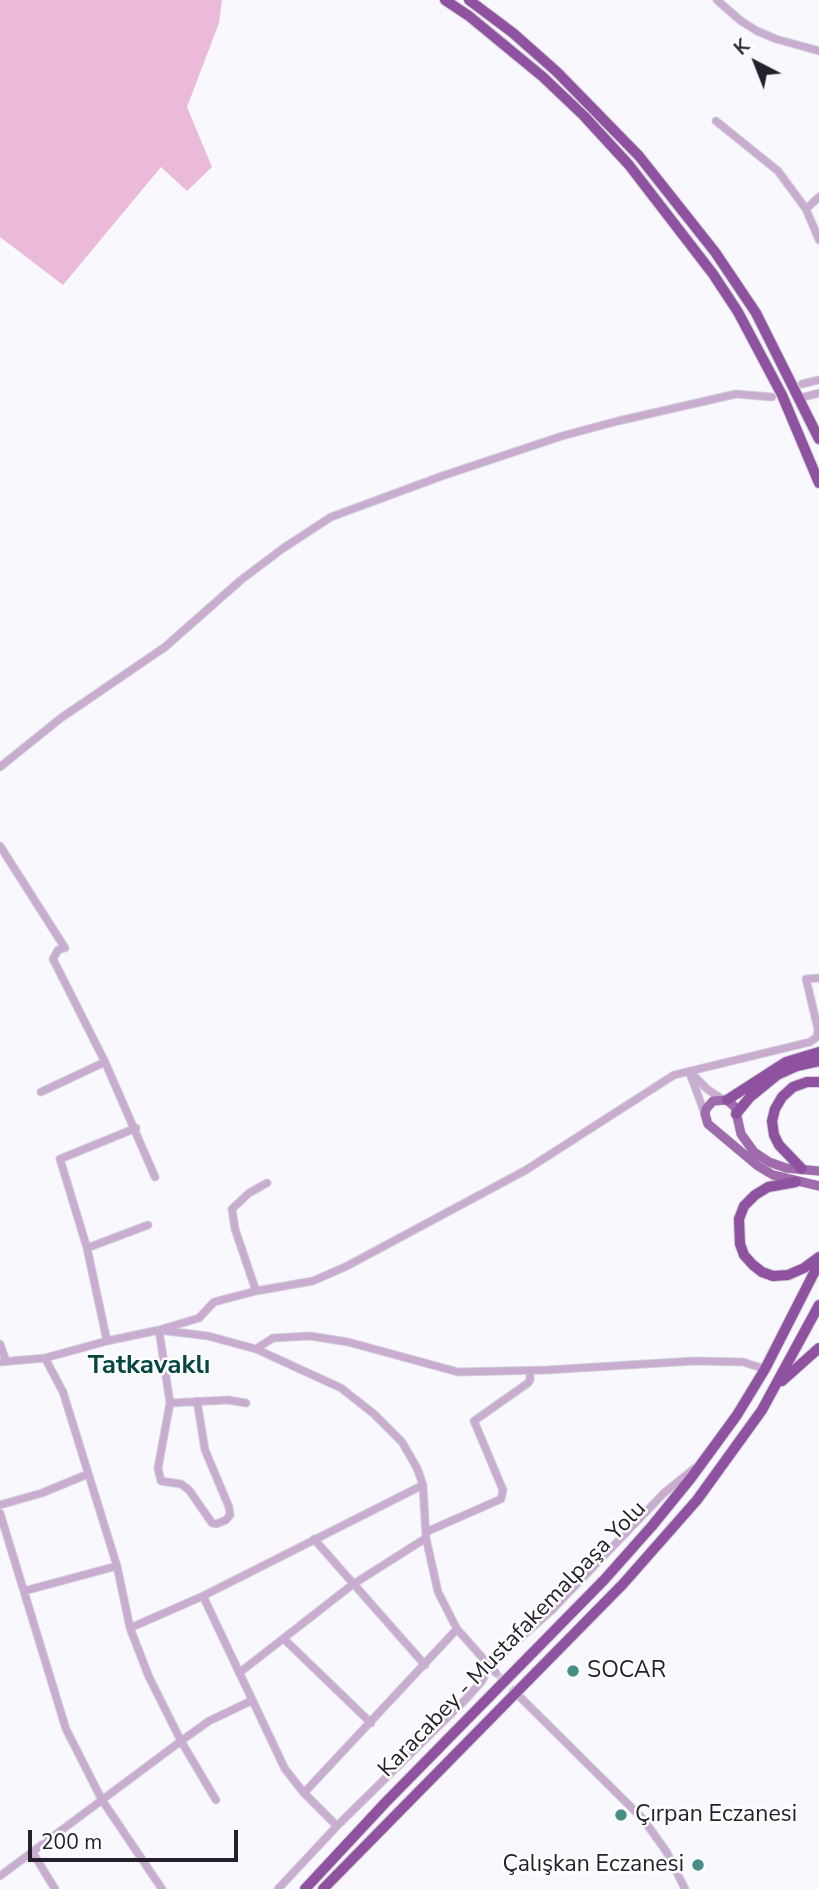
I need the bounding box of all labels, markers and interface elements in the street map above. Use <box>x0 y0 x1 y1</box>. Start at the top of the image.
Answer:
north arrow <box>721 28 791 98</box>
text: K <box>729 34 755 61</box>
district label: Tatkavaklı <box>88 1351 210 1383</box>
street label: Karacabey - Mustafakemalpaşa Yolu <box>373 1496 653 1784</box>
place label: SOCAR <box>587 1657 666 1685</box>
marker: SOCAR <box>565 1663 581 1679</box>
place label: Çırpan Eczanesi <box>635 1801 797 1829</box>
marker: Çırpan Eczanesi <box>613 1807 629 1823</box>
scale bar <box>32 1815 242 1859</box>
text: 200 m <box>41 1828 102 1856</box>
place label: Çalışkan Eczanesi <box>503 1851 684 1879</box>
marker: Çalışkan Eczanesi <box>690 1857 706 1873</box>

